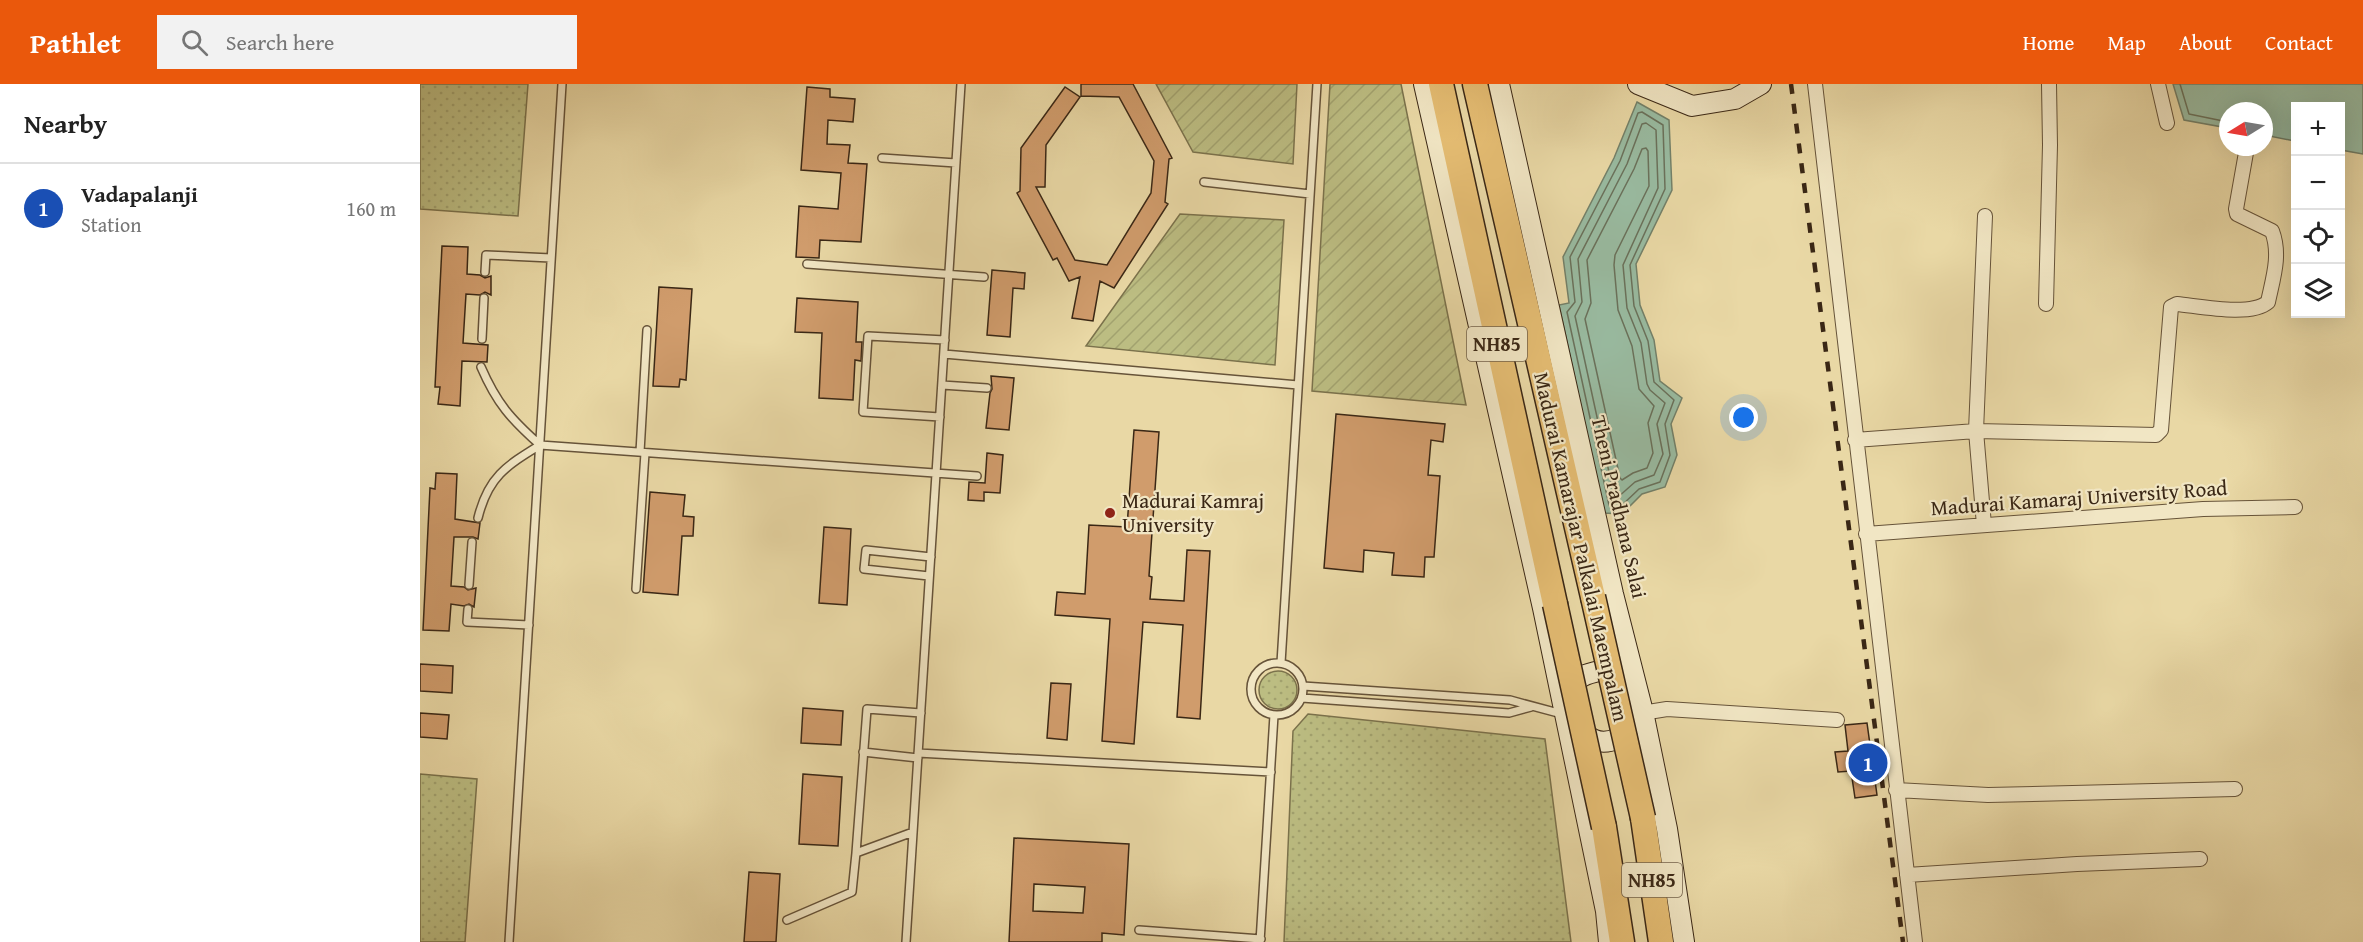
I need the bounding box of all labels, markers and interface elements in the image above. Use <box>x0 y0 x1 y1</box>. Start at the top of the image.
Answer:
search box <box>157 15 577 69</box>
text: Pathlet <box>30 22 121 63</box>
icon: search <box>178 26 211 59</box>
text: Search here <box>226 26 334 58</box>
text: Home <box>2023 27 2074 58</box>
text: Map <box>2107 27 2146 58</box>
text: About <box>2179 27 2232 58</box>
text: Contact <box>2265 27 2333 58</box>
north arrow <box>2219 102 2273 156</box>
map controls <box>2291 102 2345 318</box>
button: + <box>2291 102 2345 156</box>
text: Nearby <box>24 104 107 143</box>
button: − <box>2291 156 2345 210</box>
text: Vadapalanji <box>81 178 198 210</box>
text: 1 <box>38 194 49 223</box>
text: 160 m <box>346 194 396 223</box>
text: Station <box>81 210 141 239</box>
button: locate <box>2291 210 2345 264</box>
button: layers <box>2291 264 2345 318</box>
road number: NH85 <box>1467 327 1527 361</box>
street label: Madurai Kamarajar Palkalai Maempalam <box>1526 369 1637 725</box>
your location <box>1729 403 1758 432</box>
street label: Theni Pradhana Salai <box>1583 413 1656 601</box>
street label: Madurai Kamaraj University Road <box>1930 472 2229 523</box>
place label: Madurai Kamraj University <box>1122 485 1264 540</box>
marker: Madurai Kamraj University <box>1103 506 1117 520</box>
pin: 1 <box>1848 740 1888 786</box>
road number: NH85 <box>1622 863 1682 897</box>

